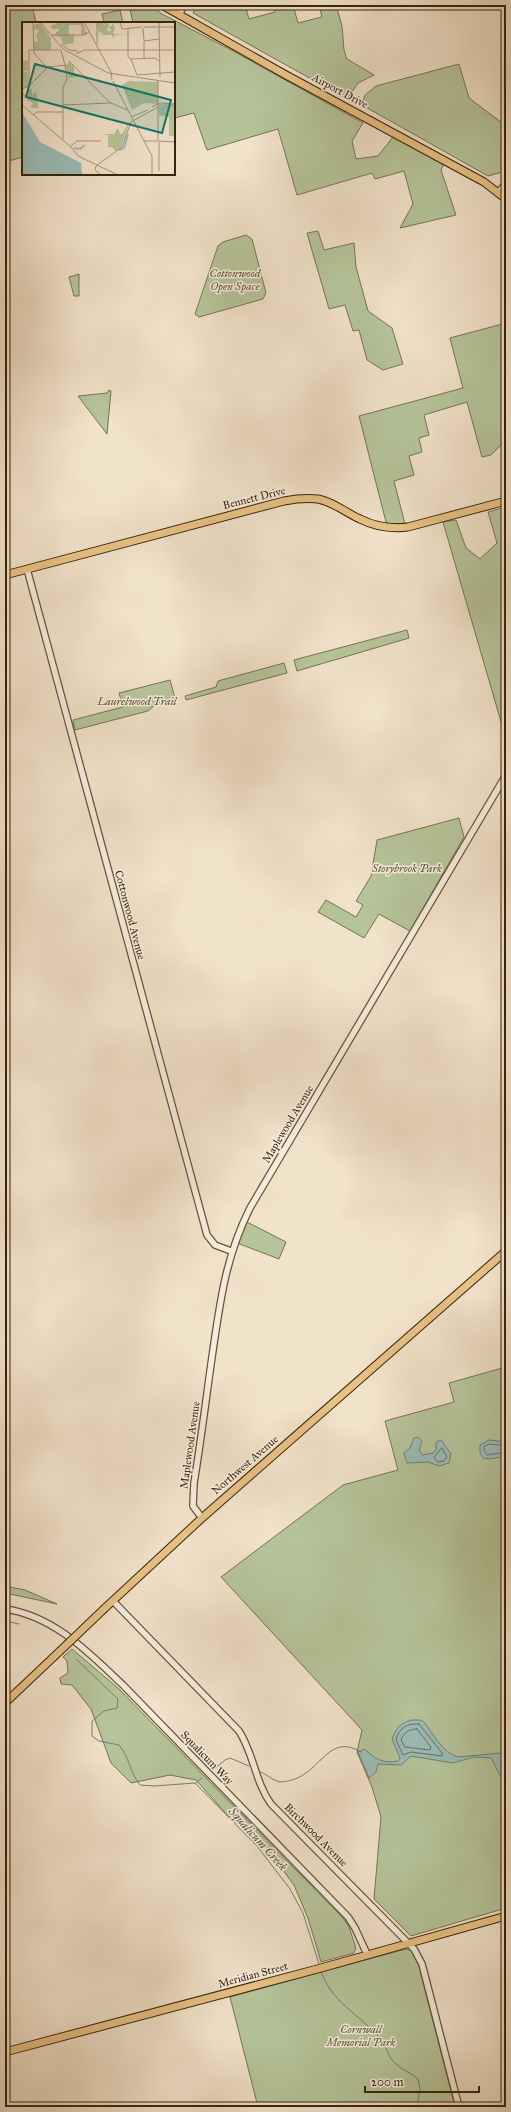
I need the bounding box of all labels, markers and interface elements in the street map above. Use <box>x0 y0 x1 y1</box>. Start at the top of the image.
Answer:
inset map <box>22 22 175 175</box>
street label: Airport Drive <box>309 70 371 111</box>
park label: Cottonwood Open Space <box>210 267 262 294</box>
street label: Bennett Drive <box>221 484 287 512</box>
park label: Laurelwood Trail <box>96 695 178 708</box>
park label: Storybrook Park <box>371 862 442 875</box>
street label: Cottonwood Avenue <box>112 869 148 961</box>
street label: Maplewood Avenue <box>260 1082 317 1165</box>
street label: Maplewood Avenue <box>177 1400 203 1490</box>
street label: Northwest Avenue <box>209 1432 281 1497</box>
street label: Squalicum Way <box>177 1728 236 1789</box>
street label: Birchwood Avenue <box>282 1801 351 1870</box>
water label: Squalicum Creek <box>225 1804 291 1874</box>
street label: Meridian Street <box>217 1959 289 1991</box>
park label: Cornwall Memorial Park <box>326 2023 396 2049</box>
scale bar <box>365 2068 479 2094</box>
text: 200 m <box>371 2075 404 2089</box>

